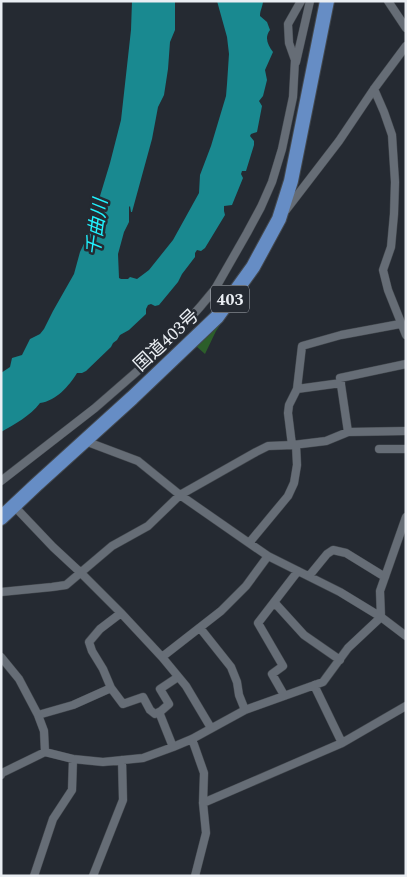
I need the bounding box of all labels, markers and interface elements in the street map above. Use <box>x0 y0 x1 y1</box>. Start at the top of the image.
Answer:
water label: 千曲川 <box>79 195 116 257</box>
road number: 403 <box>211 286 249 312</box>
street label: 国道403号 <box>128 303 205 378</box>

